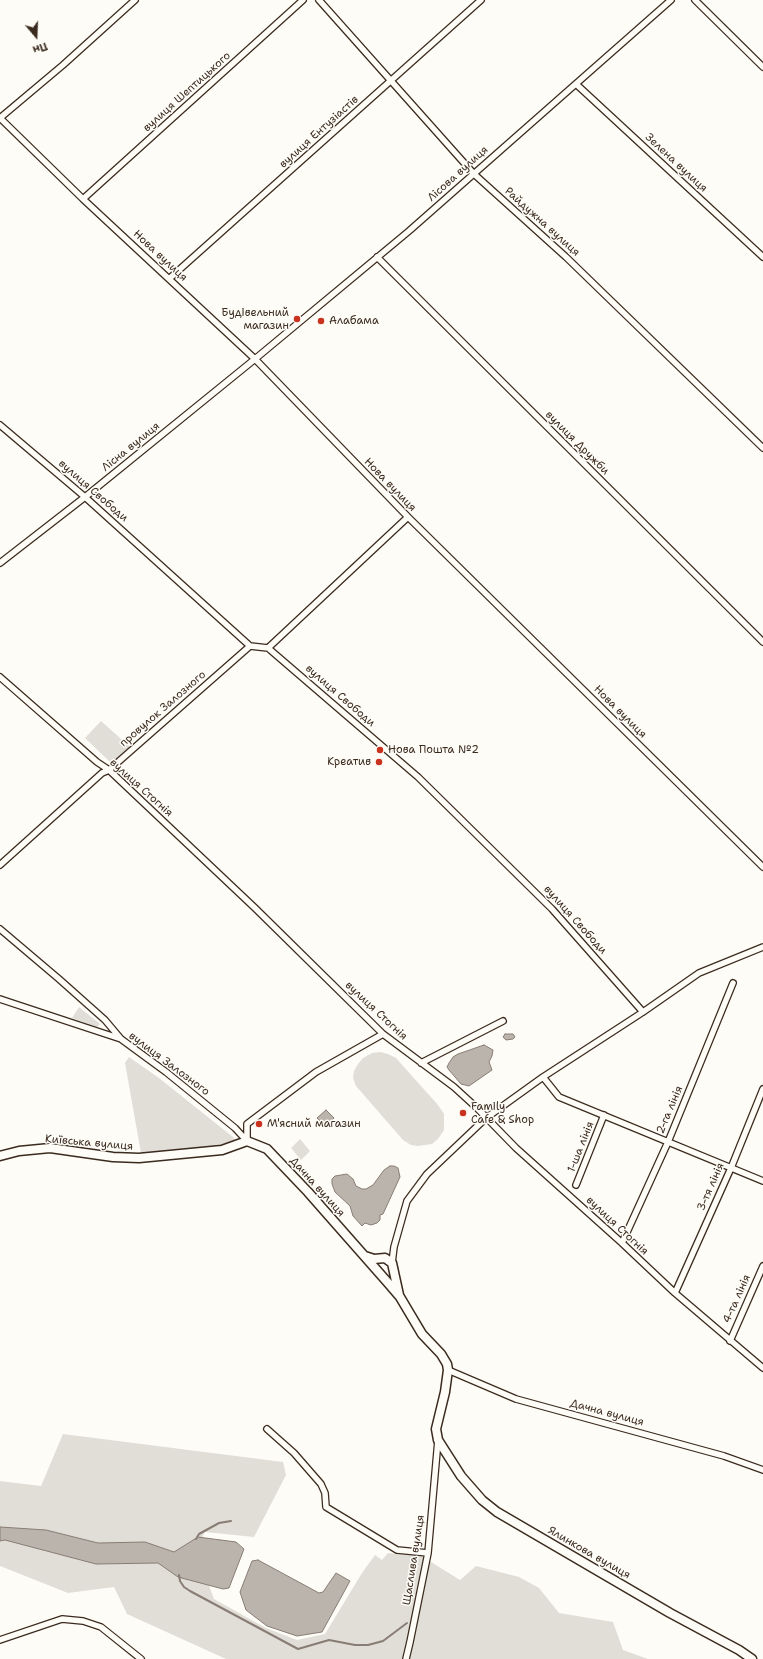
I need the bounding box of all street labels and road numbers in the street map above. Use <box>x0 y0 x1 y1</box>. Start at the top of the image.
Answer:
street label: вулиця Шептицького <box>141 49 233 135</box>
street label: вулиця Ентузіастів <box>277 93 361 171</box>
street label: Зелена вулиця <box>642 131 710 195</box>
street label: Лісова вулиця <box>425 143 491 205</box>
street label: Райдужна вулиця <box>502 185 582 259</box>
street label: Нова вулиця <box>130 228 190 284</box>
street label: вулиця Дружби <box>542 408 612 478</box>
street label: Лісна вулиця <box>99 420 163 474</box>
street label: Нова вулиця <box>361 455 419 515</box>
street label: вулиця Свободи <box>55 457 131 525</box>
street label: вулиця Свободи <box>302 662 378 730</box>
street label: провулок Залозного <box>117 668 209 750</box>
street label: Нова вулиця <box>591 683 649 741</box>
street label: вулиця Стогнія <box>107 756 175 820</box>
street label: вулиця Свободи <box>541 883 609 957</box>
street label: вулиця Стогнія <box>342 979 410 1043</box>
street label: вулиця Залозного <box>126 1029 212 1099</box>
street label: 2-га лінія <box>654 1084 686 1136</box>
street label: 1-ша лінія <box>565 1120 597 1174</box>
street label: Київська вулиця <box>44 1133 134 1153</box>
street label: Дачна вулиця <box>287 1154 347 1220</box>
street label: 3-тя лінія <box>695 1161 727 1213</box>
street label: вулиця Стогнія <box>583 1194 651 1258</box>
street label: 4-та лінія <box>720 1273 754 1325</box>
street label: Дачна вулиця <box>569 1397 645 1429</box>
street label: Щаслива вулиця <box>400 1514 428 1606</box>
street label: Ялинкова вулиця <box>545 1524 633 1582</box>

